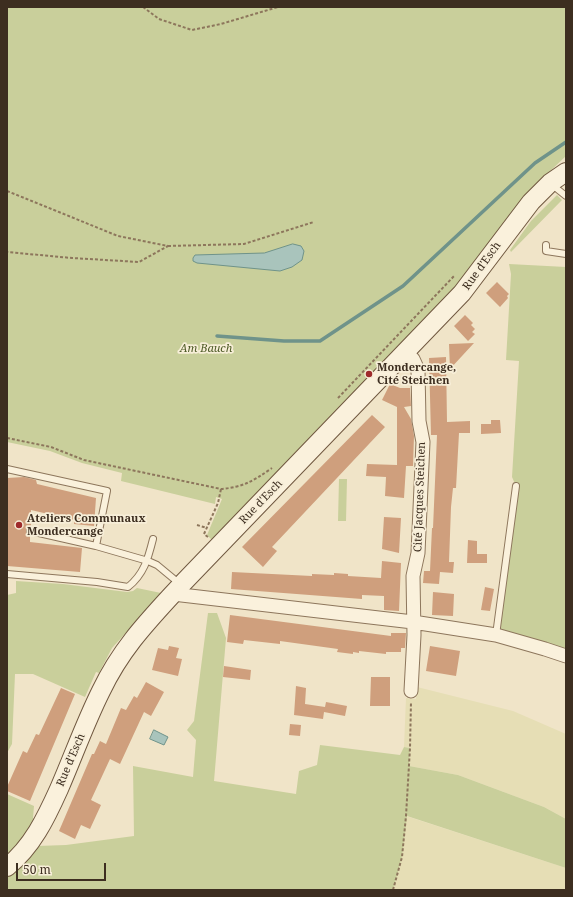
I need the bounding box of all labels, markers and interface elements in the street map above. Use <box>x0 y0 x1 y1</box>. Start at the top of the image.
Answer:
street label: Rue d'Esch <box>460 239 504 293</box>
park label: Am Bauch <box>180 342 232 356</box>
place label: Mondercange, Cité Steichen <box>377 361 456 387</box>
marker: Mondercange, Cité Steichen <box>364 369 374 379</box>
street label: Cité Jacques Steichen <box>411 442 429 552</box>
street label: Rue d'Esch <box>237 477 285 527</box>
place label: Ateliers Communaux Mondercange <box>27 512 145 538</box>
marker: Ateliers Communaux Mondercange <box>14 520 24 530</box>
street label: Rue d'Esch <box>54 731 88 789</box>
scale bar <box>18 855 108 881</box>
text: 50 m <box>23 861 51 878</box>

